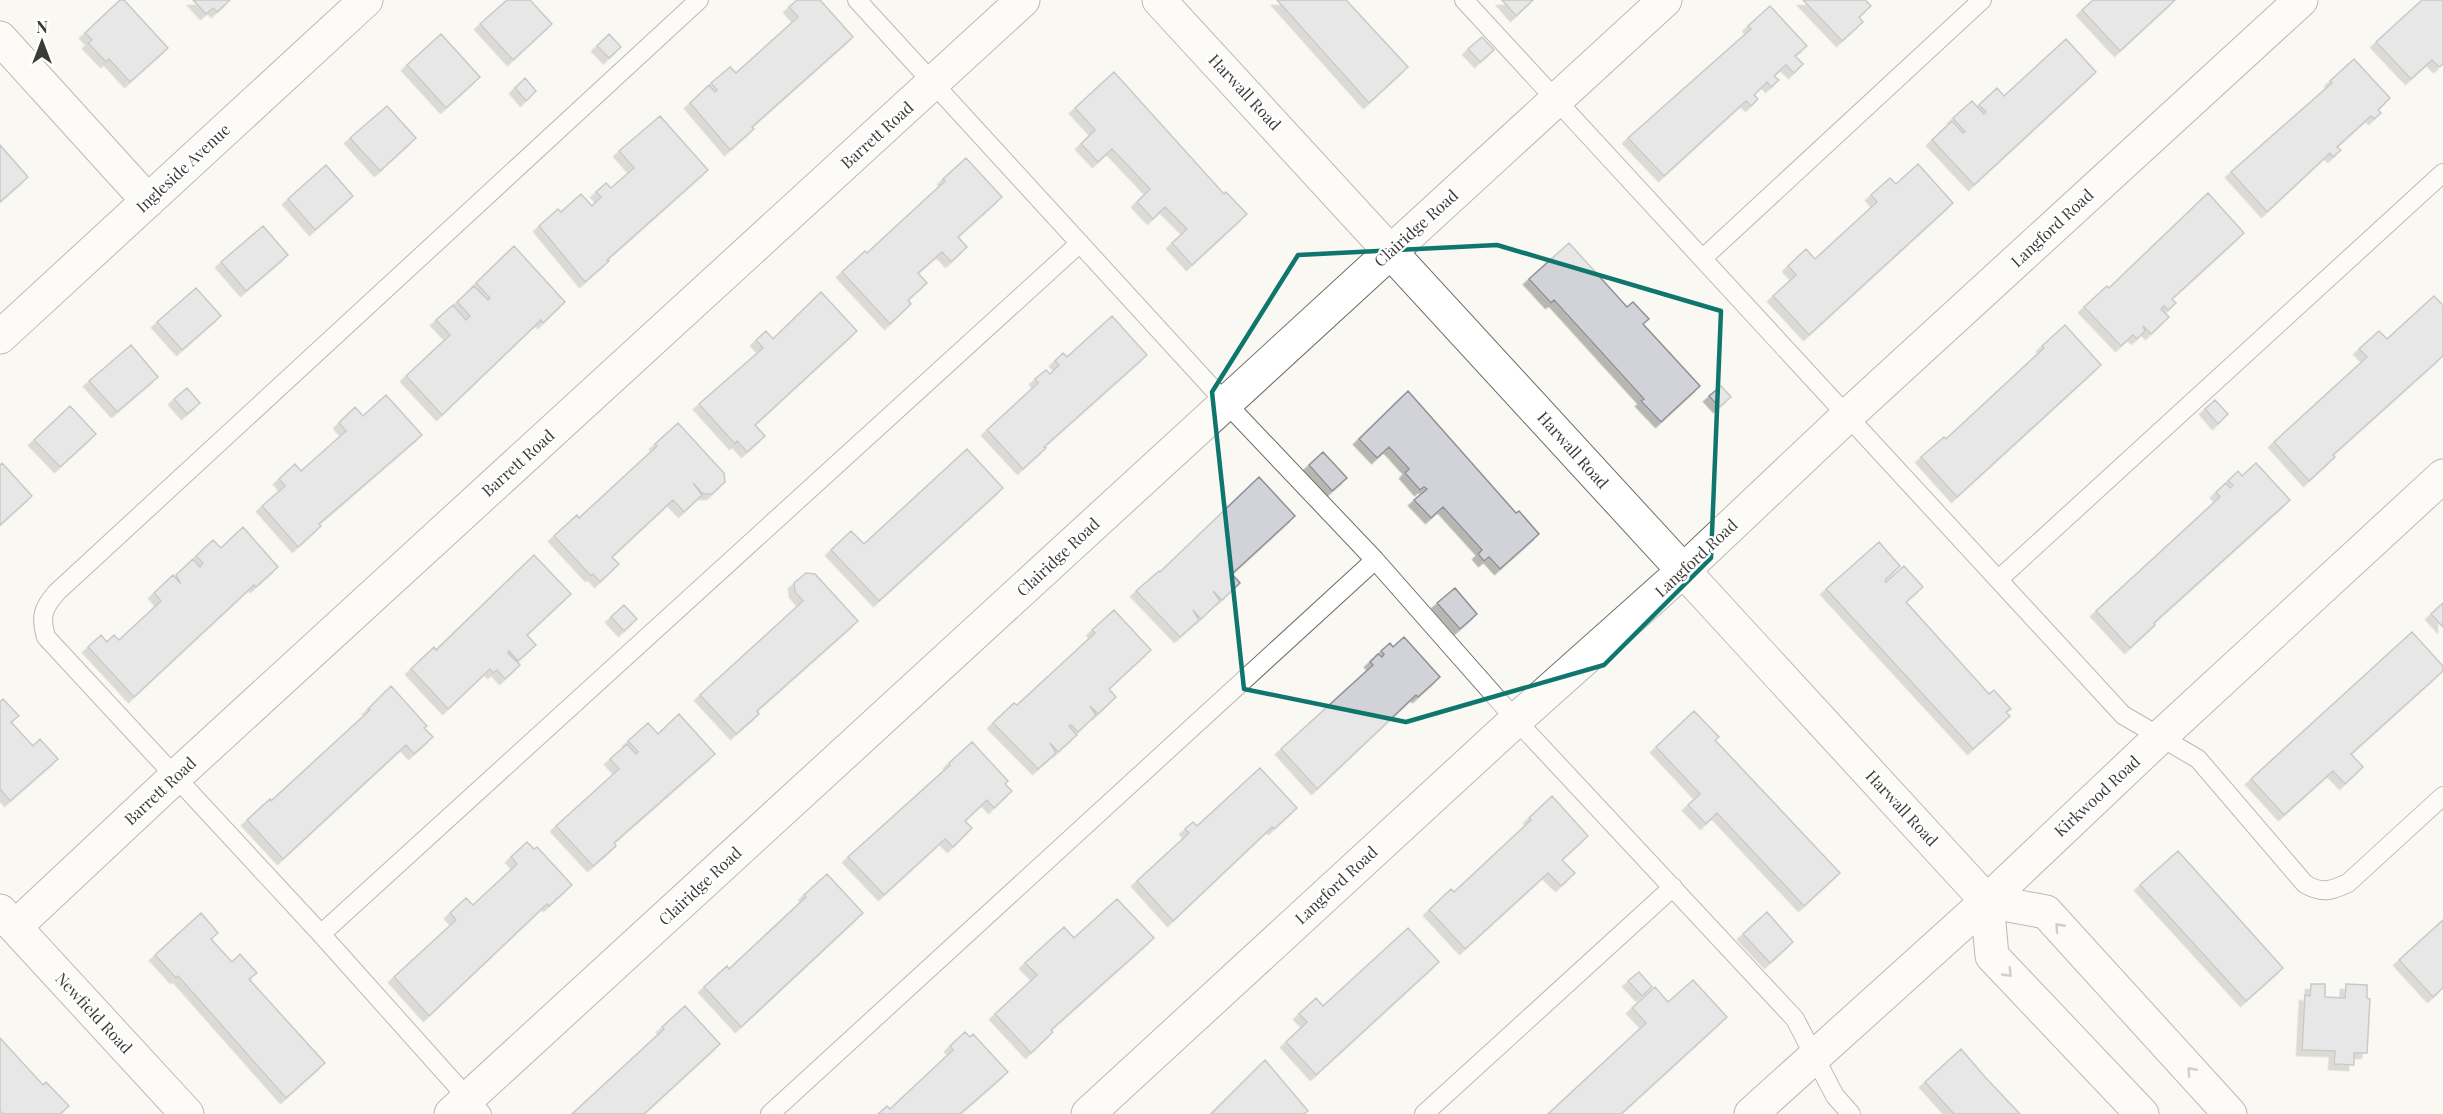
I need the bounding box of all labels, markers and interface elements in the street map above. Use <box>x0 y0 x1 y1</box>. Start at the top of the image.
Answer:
north arrow <box>12 12 72 72</box>
text: N <box>36 16 48 37</box>
street label: Harwall Road <box>1205 49 1286 134</box>
street label: Barrett Road <box>836 96 917 173</box>
street label: Ingleside Avenue <box>131 119 234 217</box>
street label: Clairidge Road <box>1369 184 1462 271</box>
street label: Langford Road <box>2006 184 2097 271</box>
street label: Harwall Road <box>1533 407 1614 493</box>
street label: Barrett Road <box>477 424 558 501</box>
street label: Clairidge Road <box>1012 513 1104 601</box>
street label: Langford Road <box>1650 514 1741 601</box>
street label: Kirkwood Road <box>2049 750 2144 841</box>
street label: Barrett Road <box>119 752 200 829</box>
street label: Harwall Road <box>1862 765 1943 850</box>
street label: Langford Road <box>1290 841 1381 928</box>
street label: Clairidge Road <box>654 842 746 930</box>
one-way arrow <box>2055 923 2066 933</box>
one-way arrow <box>2001 966 2012 977</box>
street label: Newfield Road <box>51 968 137 1058</box>
one-way arrow <box>2187 1067 2198 1078</box>

